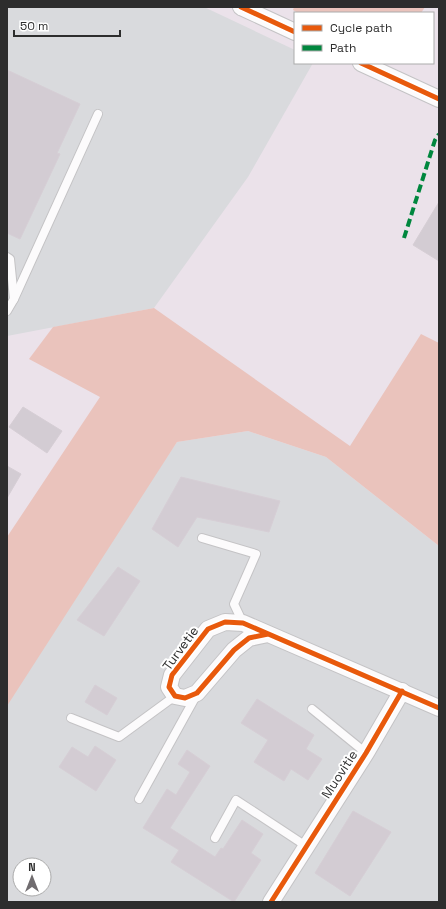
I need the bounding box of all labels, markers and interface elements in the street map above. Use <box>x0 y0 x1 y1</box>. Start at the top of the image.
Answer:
scale bar <box>14 12 120 38</box>
legend <box>294 12 434 64</box>
text: 50 m <box>20 18 48 34</box>
text: Cycle path <box>330 20 392 36</box>
text: Path <box>330 40 356 56</box>
street label: Turvetie <box>159 623 202 674</box>
street label: Muovitie <box>318 747 361 802</box>
north arrow <box>12 857 52 897</box>
text: N <box>28 860 36 874</box>

